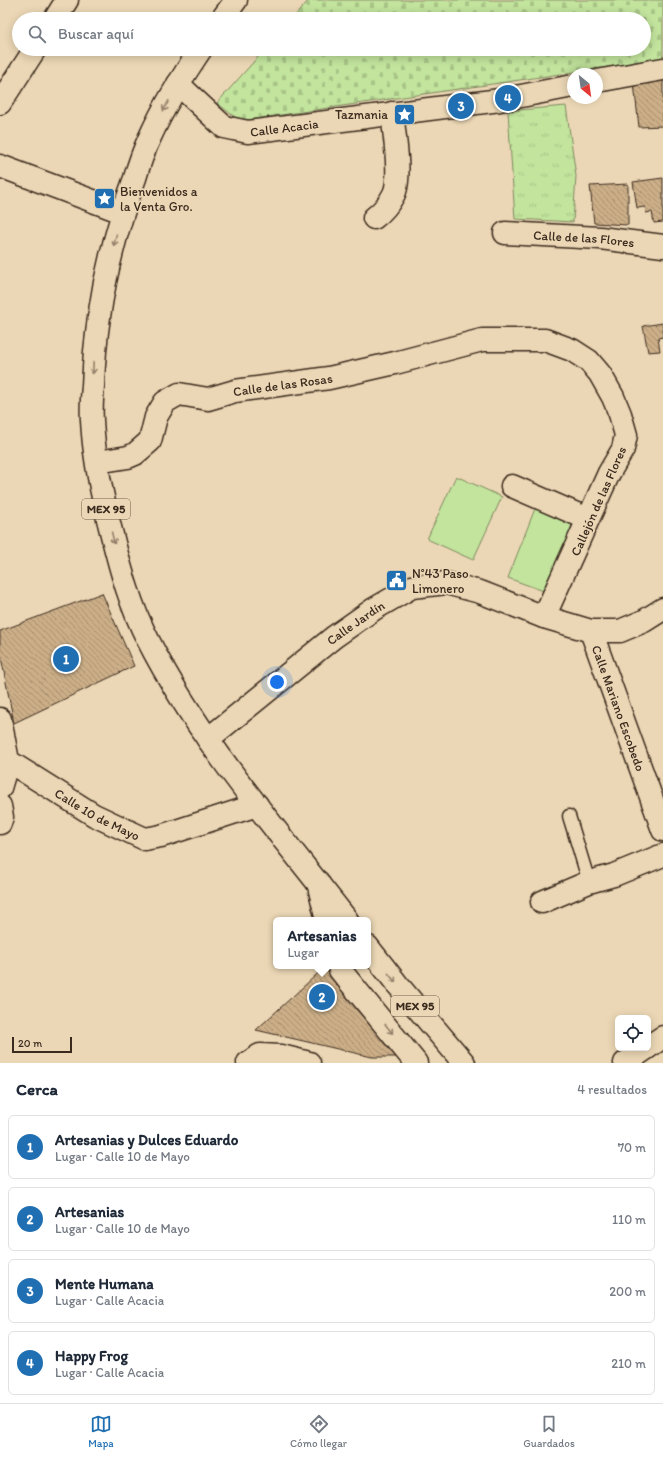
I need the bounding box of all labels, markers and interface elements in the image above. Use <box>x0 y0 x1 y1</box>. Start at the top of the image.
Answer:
search box <box>12 12 651 56</box>
icon: search <box>26 23 48 45</box>
text: Buscar aquí <box>58 25 134 43</box>
north arrow <box>567 68 603 104</box>
pin: 4 <box>495 83 521 113</box>
pin: 3 <box>448 91 474 121</box>
one-way arrow <box>162 100 169 112</box>
place icon: Tazmania <box>391 101 417 127</box>
place label: Tazmania <box>335 107 388 122</box>
street label: Calle Acacia <box>249 116 320 140</box>
place label: Bienvenidos a la Venta Gro. <box>120 184 198 214</box>
place icon: Bienvenidos a la Venta Gro. <box>91 185 117 211</box>
street label: Calle de las Flores <box>533 227 635 250</box>
one-way arrow <box>111 234 119 247</box>
one-way arrow <box>89 361 97 374</box>
street label: Calle de las Rosas <box>232 370 334 399</box>
street label: Callejón de las Flores <box>568 444 629 558</box>
road number: MEX 95 <box>82 499 130 519</box>
one-way arrow <box>109 532 117 545</box>
place label: N°43 Paso Limonero <box>412 566 469 596</box>
public building icon: N°43 Paso Limonero <box>384 567 410 593</box>
street label: Calle Jardín <box>324 598 387 648</box>
street label: Calle Mariano Escobedo <box>589 643 648 774</box>
pin: 1 <box>53 644 79 674</box>
your location <box>267 672 287 692</box>
street label: Calle 10 de Mayo <box>52 785 143 844</box>
popup <box>273 917 371 969</box>
text: Artesanias <box>287 927 357 945</box>
text: Lugar <box>287 945 319 960</box>
one-way arrow <box>388 972 396 983</box>
pin: 2 <box>309 982 335 1012</box>
road number: MEX 95 <box>391 996 439 1016</box>
map controls <box>615 1015 651 1051</box>
button: locate <box>615 1015 651 1051</box>
one-way arrow <box>384 1024 393 1035</box>
scale bar <box>12 1035 72 1054</box>
text: 20 m <box>18 1037 42 1050</box>
text: Cerca <box>16 1079 58 1099</box>
text: 4 resultados <box>577 1082 647 1097</box>
text: Artesanias y Dulces Eduardo <box>55 1131 238 1149</box>
text: 1 <box>27 1140 33 1155</box>
text: 70 m <box>618 1140 646 1155</box>
text: Lugar · Calle 10 de Mayo <box>55 1149 190 1164</box>
text: Artesanias <box>55 1203 124 1221</box>
text: 2 <box>27 1212 33 1227</box>
text: 110 m <box>612 1212 646 1227</box>
text: Lugar · Calle 10 de Mayo <box>55 1221 190 1236</box>
text: Mente Humana <box>55 1275 154 1293</box>
text: 3 <box>26 1284 34 1299</box>
text: 200 m <box>609 1284 646 1299</box>
text: Lugar · Calle Acacia <box>55 1293 164 1308</box>
text: Happy Frog <box>55 1347 128 1365</box>
text: 4 <box>26 1356 34 1371</box>
text: 210 m <box>611 1356 646 1371</box>
text: Lugar · Calle Acacia <box>55 1365 164 1380</box>
tab: Mapa <box>88 1413 114 1450</box>
tab: Cómo llegar <box>290 1413 347 1450</box>
tab: Guardados <box>523 1413 575 1450</box>

